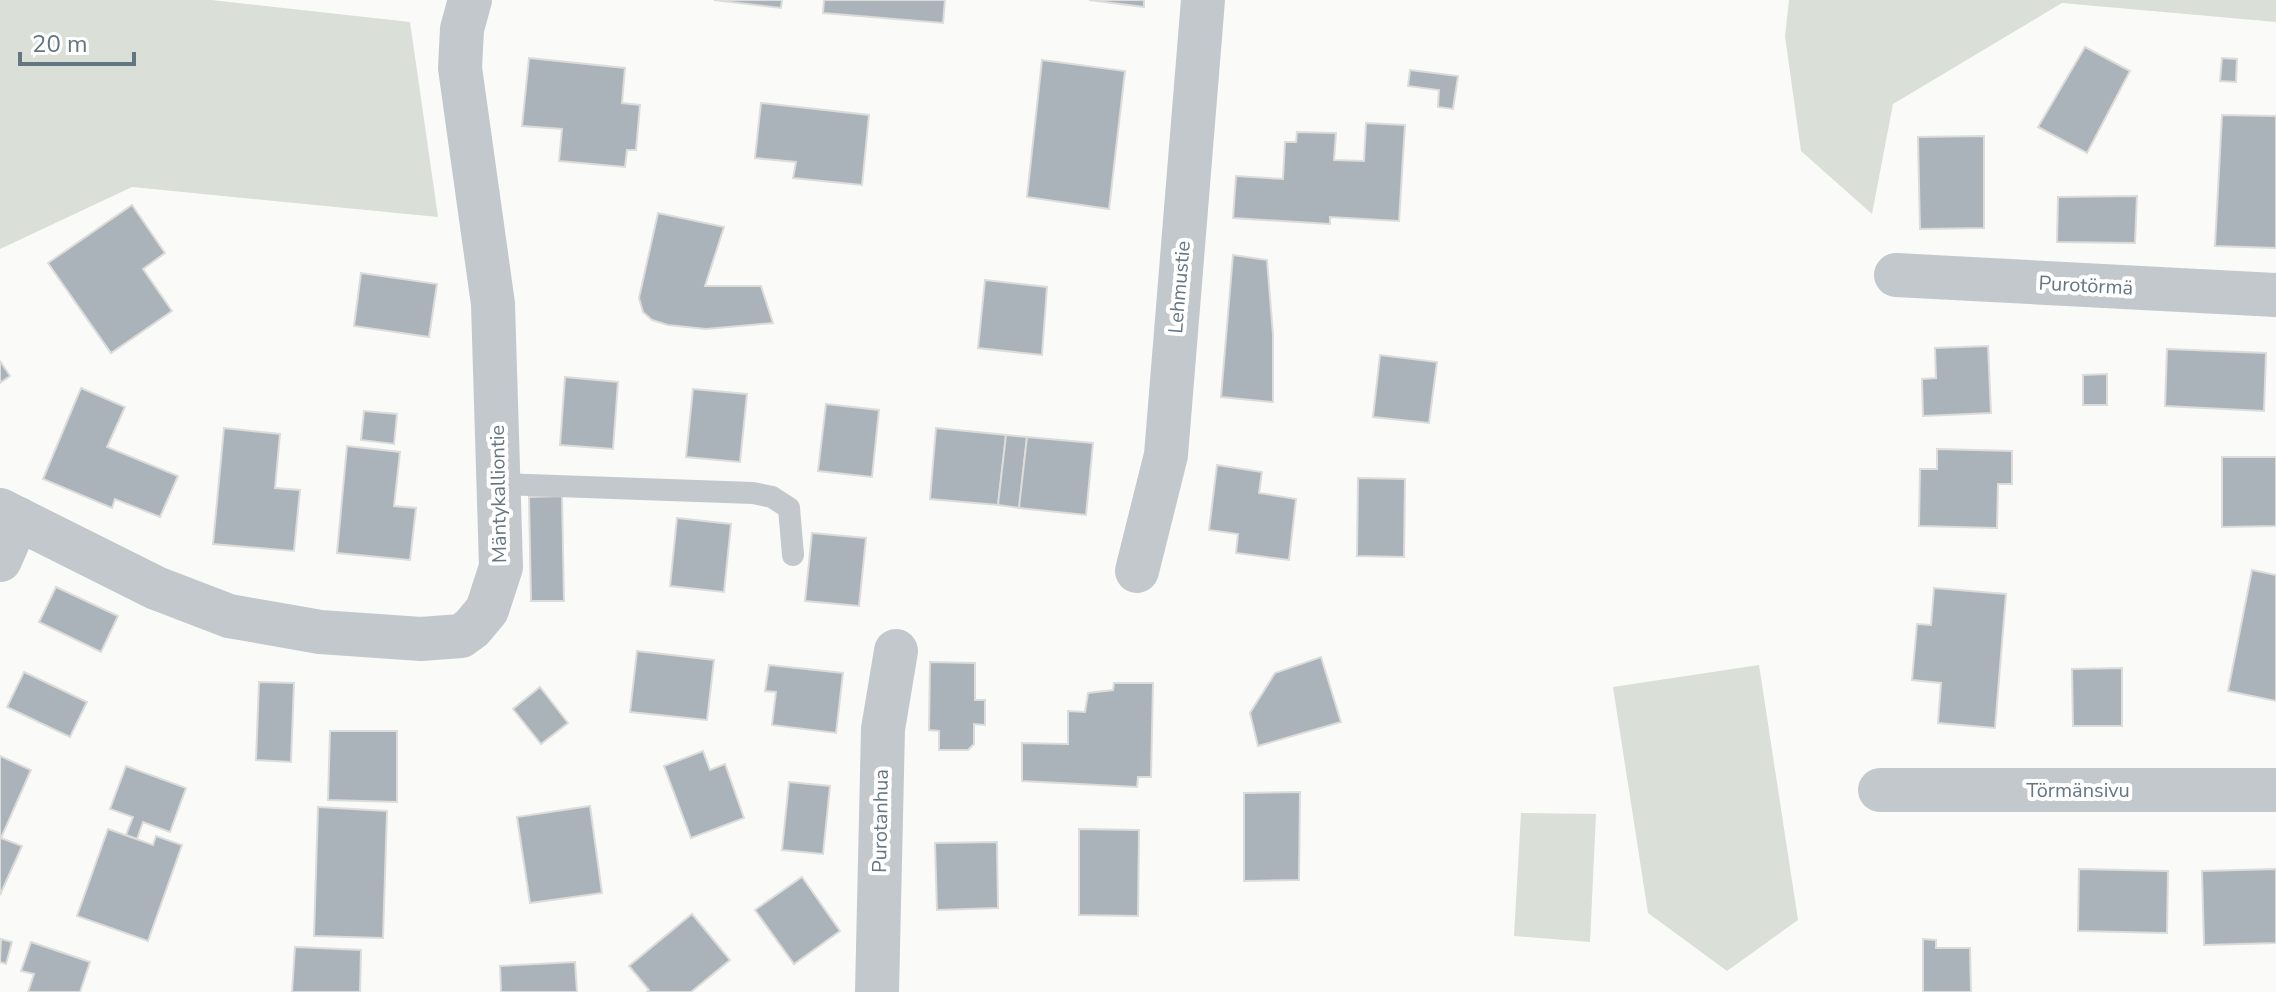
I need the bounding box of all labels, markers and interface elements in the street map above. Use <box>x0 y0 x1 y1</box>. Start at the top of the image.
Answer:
scale bar <box>20 16 134 66</box>
text: 20 m <box>32 28 88 60</box>
street label: Lehmustie <box>1162 240 1197 334</box>
street label: Purotörmä <box>2038 270 2134 301</box>
street label: Mäntykalliontie <box>484 425 513 563</box>
street label: Purotanhua <box>866 769 895 873</box>
street label: Törmänsivu <box>2026 777 2130 804</box>

